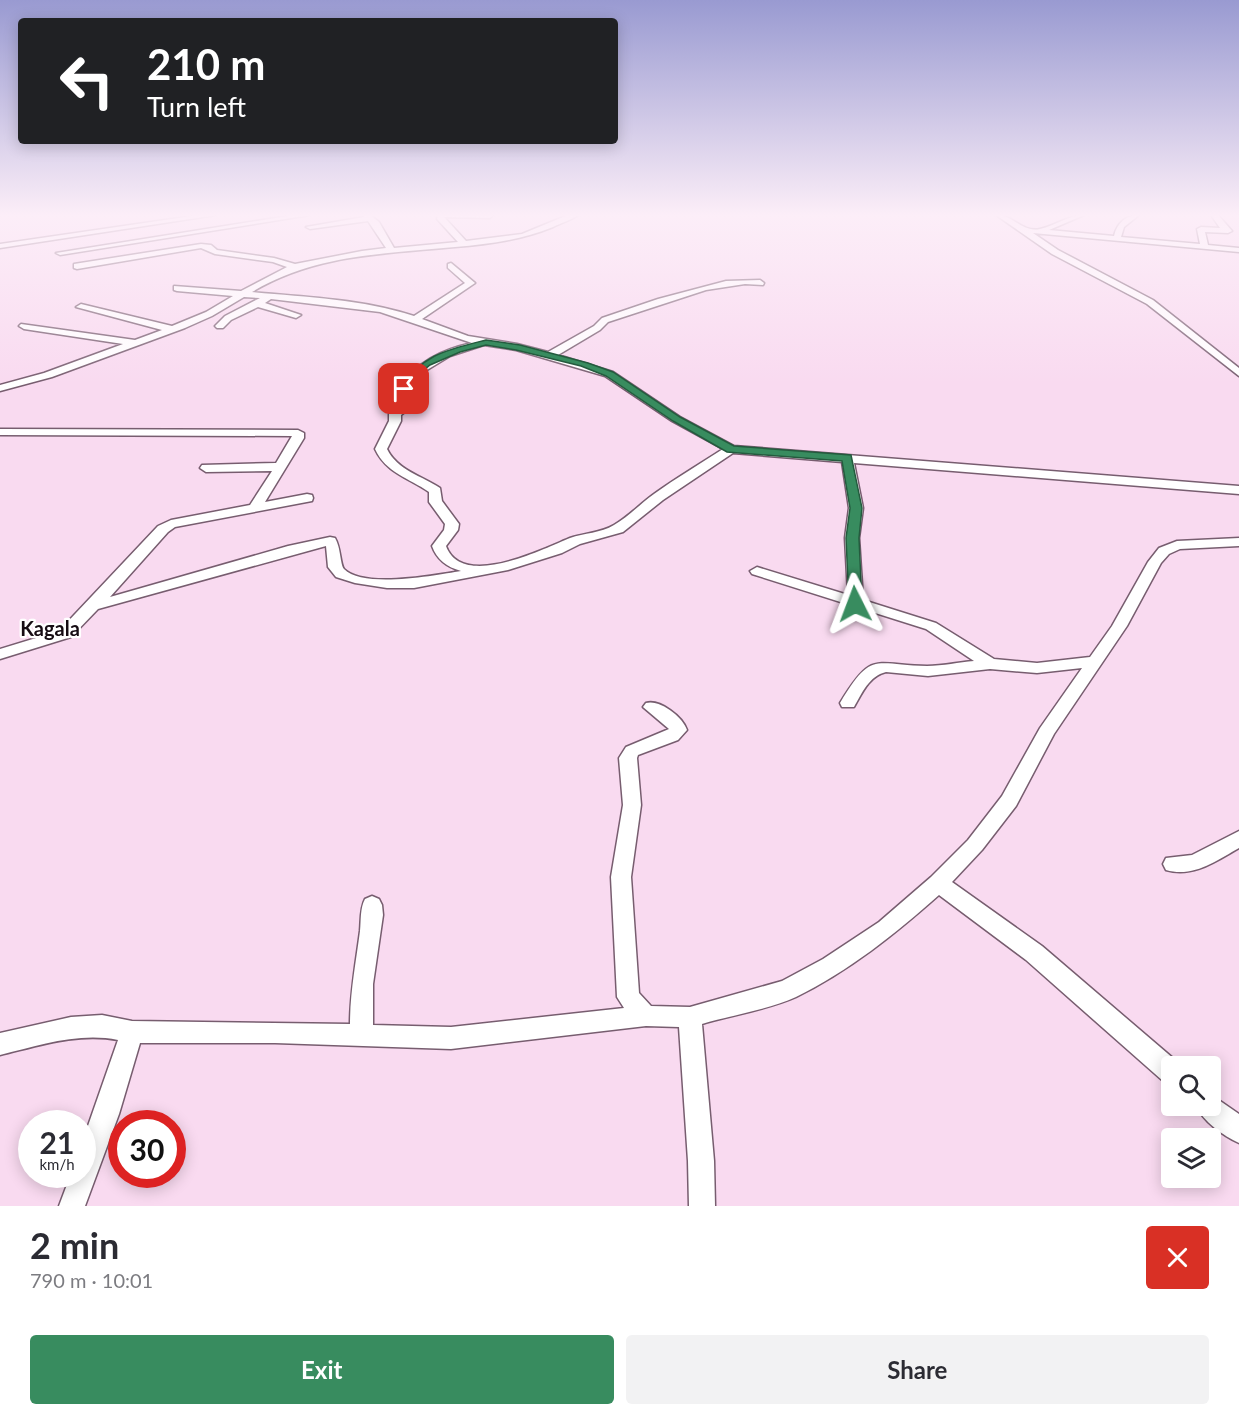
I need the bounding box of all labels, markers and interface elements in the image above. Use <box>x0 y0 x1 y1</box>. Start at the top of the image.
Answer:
text: 210 m <box>147 39 265 89</box>
icon: left <box>48 42 126 120</box>
text: Turn left <box>147 90 246 123</box>
pin <box>378 363 429 414</box>
icon: arrive <box>387 372 420 405</box>
position arrow <box>823 572 887 636</box>
district label: Kagala <box>20 616 80 640</box>
map controls <box>1161 1056 1221 1188</box>
button: search <box>1161 1056 1221 1116</box>
speed limit sign: 30 <box>108 1110 186 1188</box>
text: 21 <box>40 1124 74 1160</box>
button: layers <box>1161 1128 1221 1188</box>
text: km/h <box>39 1155 75 1173</box>
text: 2 min <box>30 1223 119 1267</box>
button: close <box>1146 1226 1209 1289</box>
text: 790 m · 10:01 <box>30 1268 153 1292</box>
button: Exit <box>30 1335 614 1404</box>
button: Share <box>626 1335 1209 1404</box>

